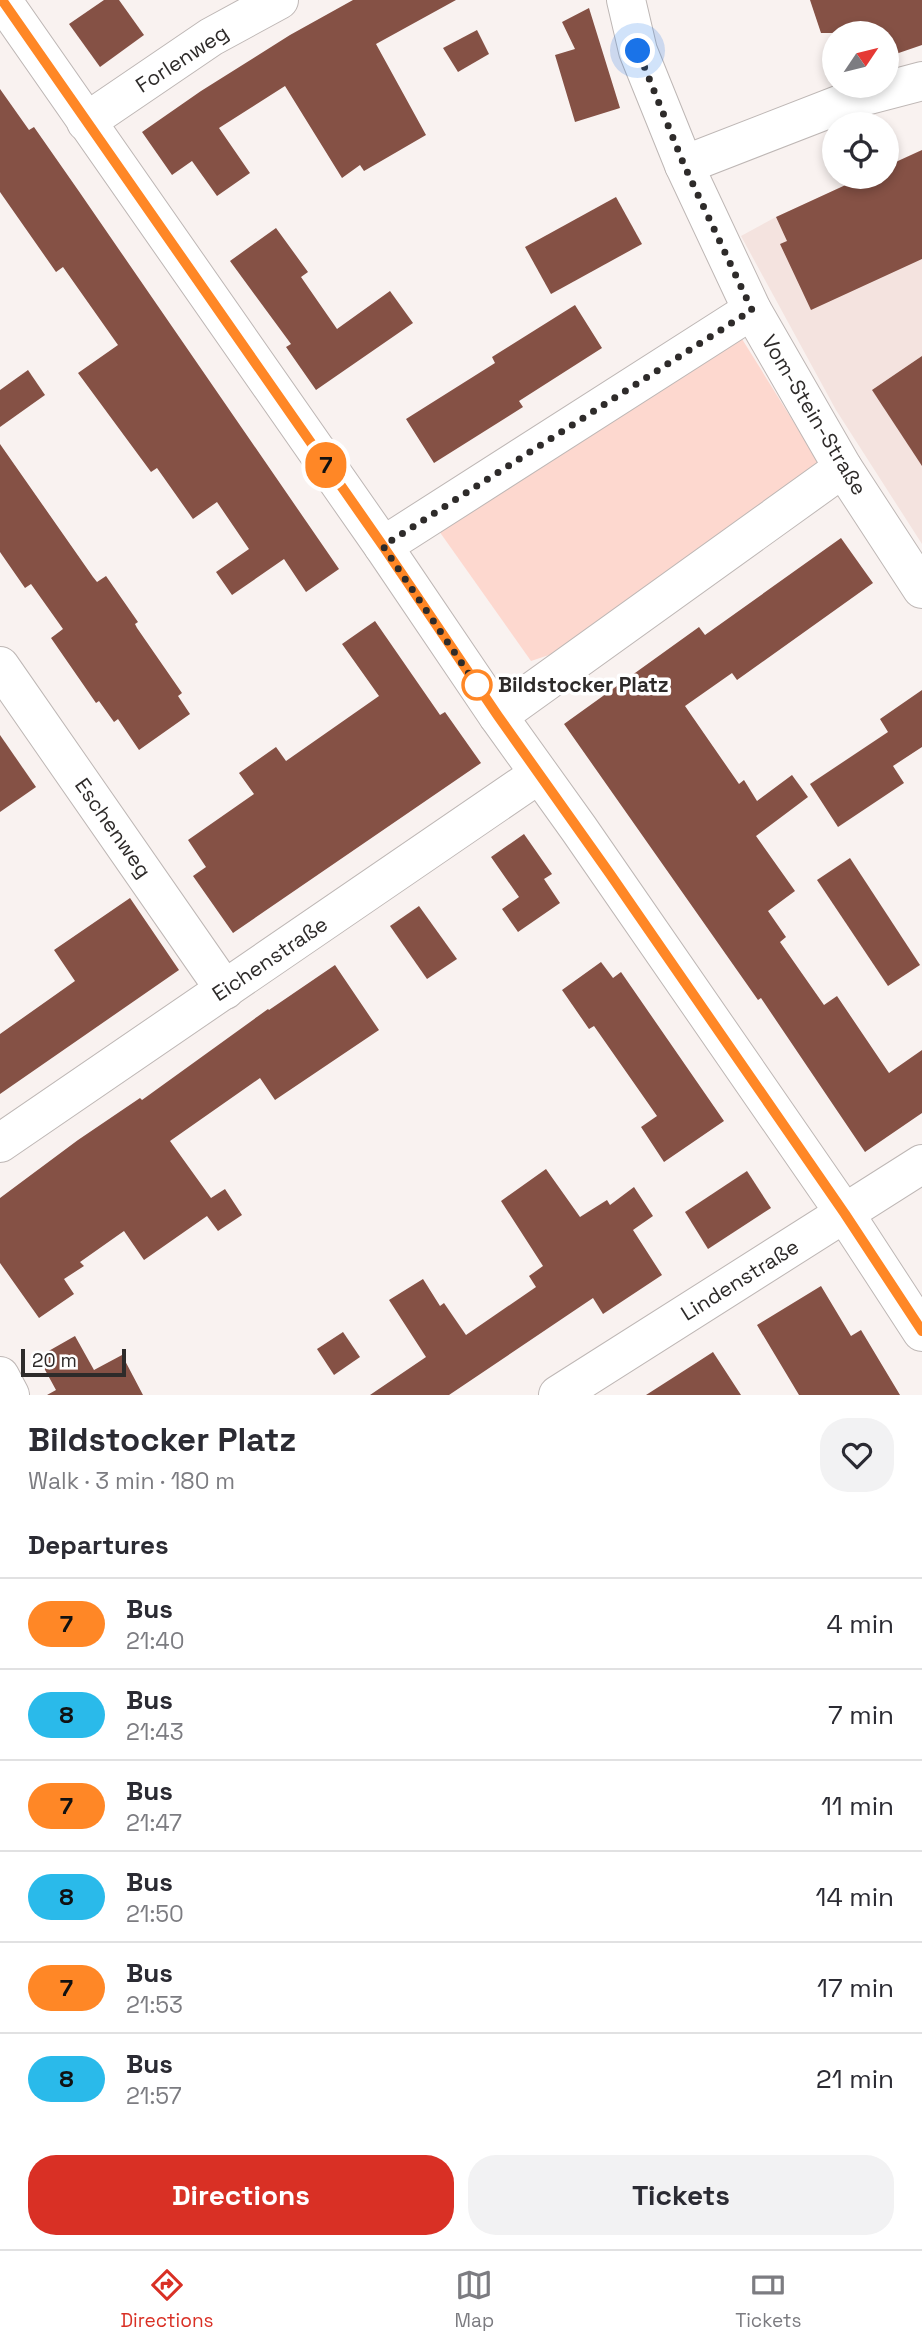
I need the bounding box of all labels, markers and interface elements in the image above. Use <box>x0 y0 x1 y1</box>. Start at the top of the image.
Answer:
street label: Forlenweg <box>130 19 233 98</box>
north arrow <box>822 21 900 98</box>
map controls <box>822 21 899 189</box>
your location <box>620 33 655 68</box>
button: locate <box>822 112 899 189</box>
street label: Vom-Stein-Straße <box>756 329 873 500</box>
line badge: 7 <box>303 442 349 488</box>
text: 7 <box>319 449 333 480</box>
marker: Bildstocker Platz <box>462 670 492 700</box>
place label: Bildstocker Platz <box>498 671 669 698</box>
street label: Eschenweg <box>69 772 158 883</box>
street label: Eichenstraße <box>207 910 333 1007</box>
street label: Lindenstraße <box>676 1233 804 1327</box>
scale bar <box>21 1346 126 1378</box>
text: 20 m <box>32 1348 77 1373</box>
button: heart <box>820 1418 894 1492</box>
text: Bildstocker Platz <box>28 1419 296 1461</box>
text: Walk · 3 min · 180 m <box>28 1466 235 1496</box>
text: Departures <box>28 1528 169 1562</box>
text: Bus <box>126 1592 173 1626</box>
text: 4 min <box>826 1607 894 1641</box>
text: 7 <box>60 1608 73 1639</box>
text: 21:40 <box>126 1626 184 1656</box>
text: Bus <box>126 1683 173 1717</box>
text: 7 min <box>828 1698 894 1732</box>
text: 8 <box>59 1699 74 1730</box>
text: 21:43 <box>126 1717 184 1747</box>
text: Bus <box>126 1774 173 1808</box>
text: 11 min <box>821 1789 894 1823</box>
text: 7 <box>60 1790 73 1821</box>
text: 21:47 <box>126 1808 182 1838</box>
text: Bus <box>126 1865 173 1899</box>
text: 14 min <box>816 1880 894 1914</box>
text: 8 <box>59 1881 74 1912</box>
text: 21:50 <box>126 1899 184 1929</box>
text: Bus <box>126 1956 173 1990</box>
text: 17 min <box>817 1971 894 2005</box>
text: 7 <box>60 1972 73 2003</box>
text: 21:53 <box>126 1990 183 2020</box>
text: Bus <box>126 2047 173 2081</box>
text: 21 min <box>816 2062 894 2096</box>
text: 8 <box>59 2063 74 2094</box>
text: 21:57 <box>126 2081 182 2111</box>
button: Directions <box>28 2155 454 2235</box>
button: Tickets <box>468 2155 894 2235</box>
tab: Directions <box>120 2266 214 2333</box>
tab: Map <box>455 2266 494 2333</box>
tab: Tickets <box>735 2266 802 2333</box>

